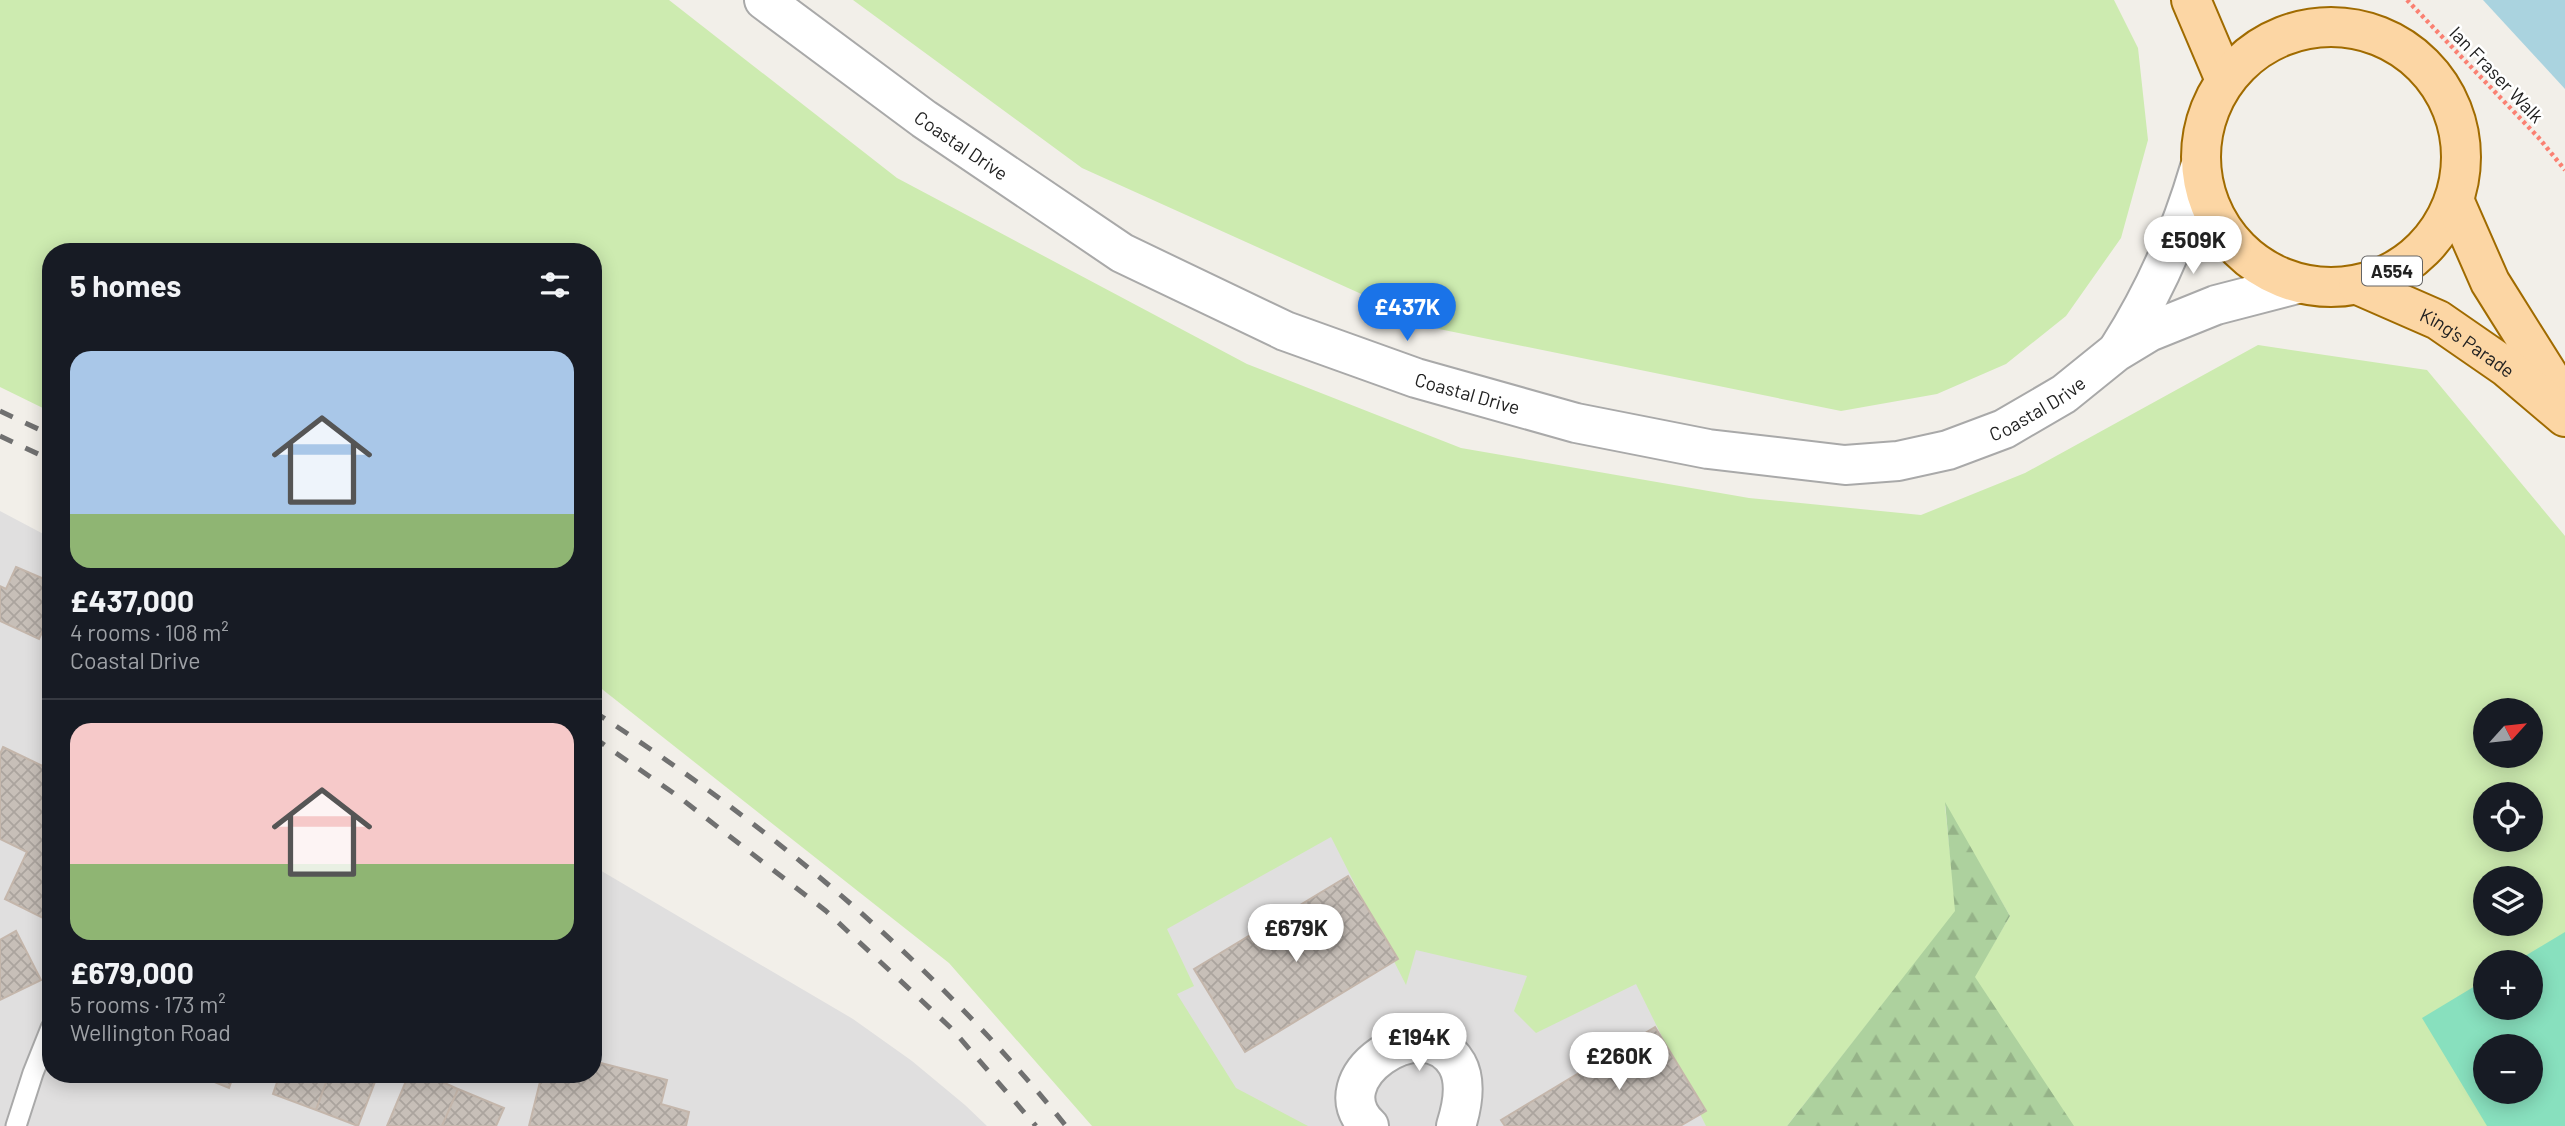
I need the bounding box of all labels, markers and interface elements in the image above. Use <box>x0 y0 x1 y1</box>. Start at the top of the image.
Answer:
street label: Ian Fraser Walk <box>2445 21 2549 127</box>
street label: Coastal Drive <box>910 105 1013 184</box>
pin: £509K <box>2144 216 2242 276</box>
text: £509K <box>2160 225 2226 253</box>
road number: A554 <box>2362 256 2422 286</box>
icon: filters <box>536 266 574 304</box>
text: 5 homes <box>70 267 181 303</box>
pin: £437K <box>1358 284 1456 343</box>
text: £437K <box>1374 292 1440 320</box>
street label: King's Parade <box>2417 302 2520 381</box>
street label: Coastal Drive <box>1413 367 1523 418</box>
street label: Coastal Drive <box>1986 370 2089 445</box>
icon: home <box>259 397 385 523</box>
text: £437,000 <box>70 582 194 618</box>
text: 4 rooms · 108 m² <box>70 618 229 646</box>
text: Coastal Drive <box>70 646 201 674</box>
north arrow <box>2473 698 2543 768</box>
map controls <box>2473 698 2543 1104</box>
icon: home <box>259 769 385 895</box>
button: locate <box>2473 782 2543 852</box>
button: layers <box>2473 866 2543 936</box>
pin: £679K <box>1247 904 1345 964</box>
text: £679K <box>1264 913 1328 941</box>
button: + <box>2473 950 2543 1020</box>
text: £679,000 <box>70 954 194 990</box>
text: 5 rooms · 173 m² <box>70 990 226 1018</box>
pin: £194K <box>1370 1014 1468 1073</box>
text: Wellington Road <box>70 1018 231 1046</box>
text: £194K <box>1388 1022 1450 1050</box>
pin: £260K <box>1570 1032 1668 1092</box>
button: − <box>2473 1034 2543 1104</box>
text: £260K <box>1586 1041 1652 1069</box>

